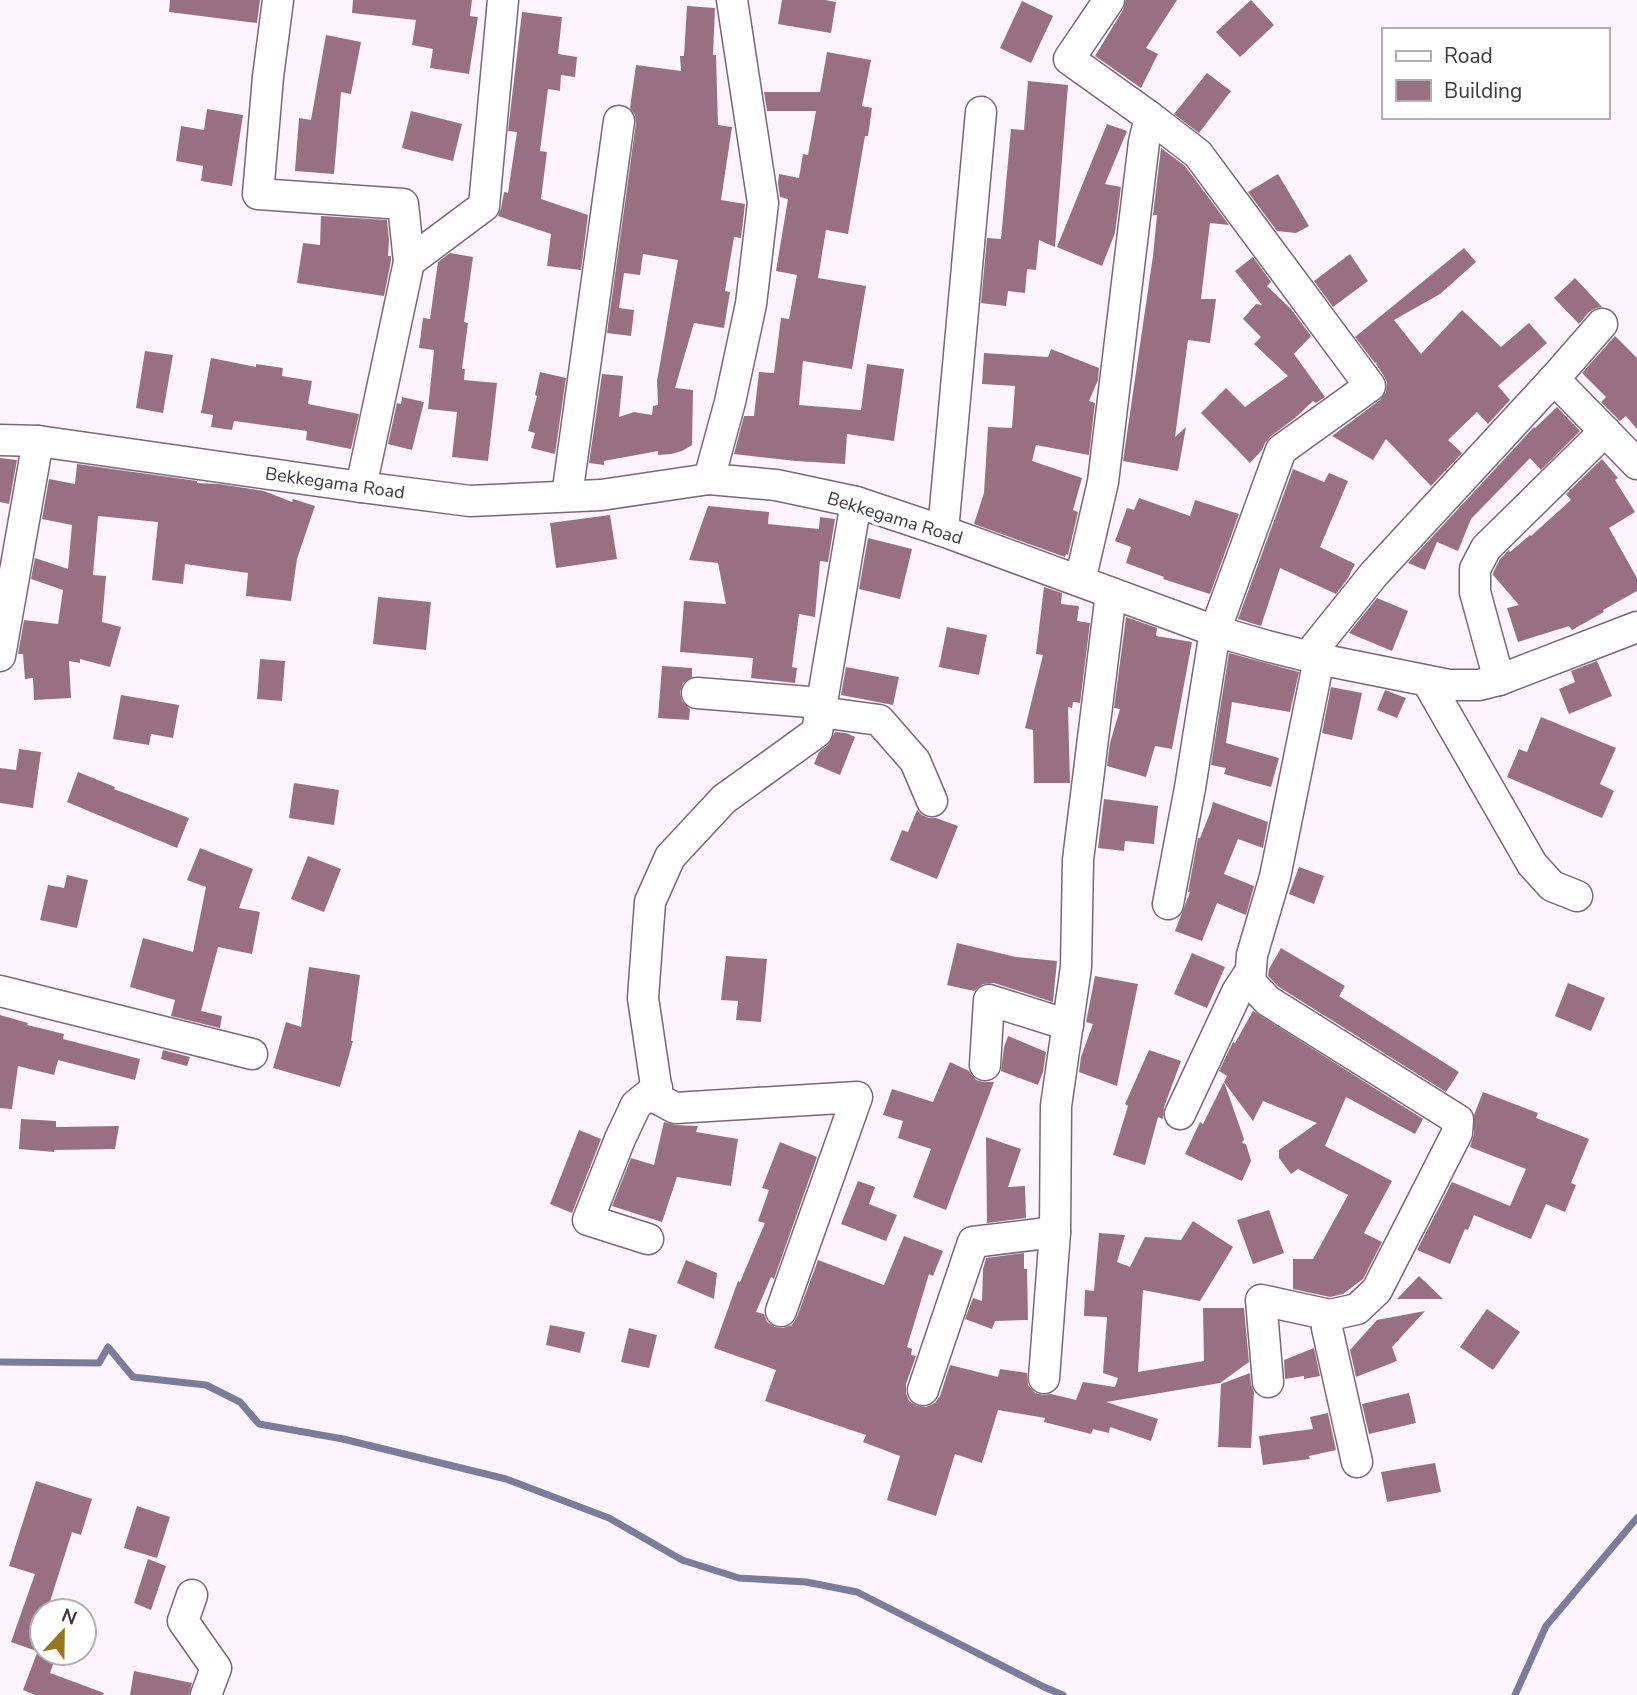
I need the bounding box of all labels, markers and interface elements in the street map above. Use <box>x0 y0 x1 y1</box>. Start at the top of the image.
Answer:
legend <box>1382 28 1609 119</box>
text: Road <box>1444 42 1493 70</box>
text: Building <box>1444 77 1522 105</box>
street label: Bekkegama Road <box>264 461 406 505</box>
street label: Bekkegama Road <box>824 486 966 550</box>
north arrow <box>28 1597 98 1667</box>
text: N <box>58 1602 80 1632</box>

